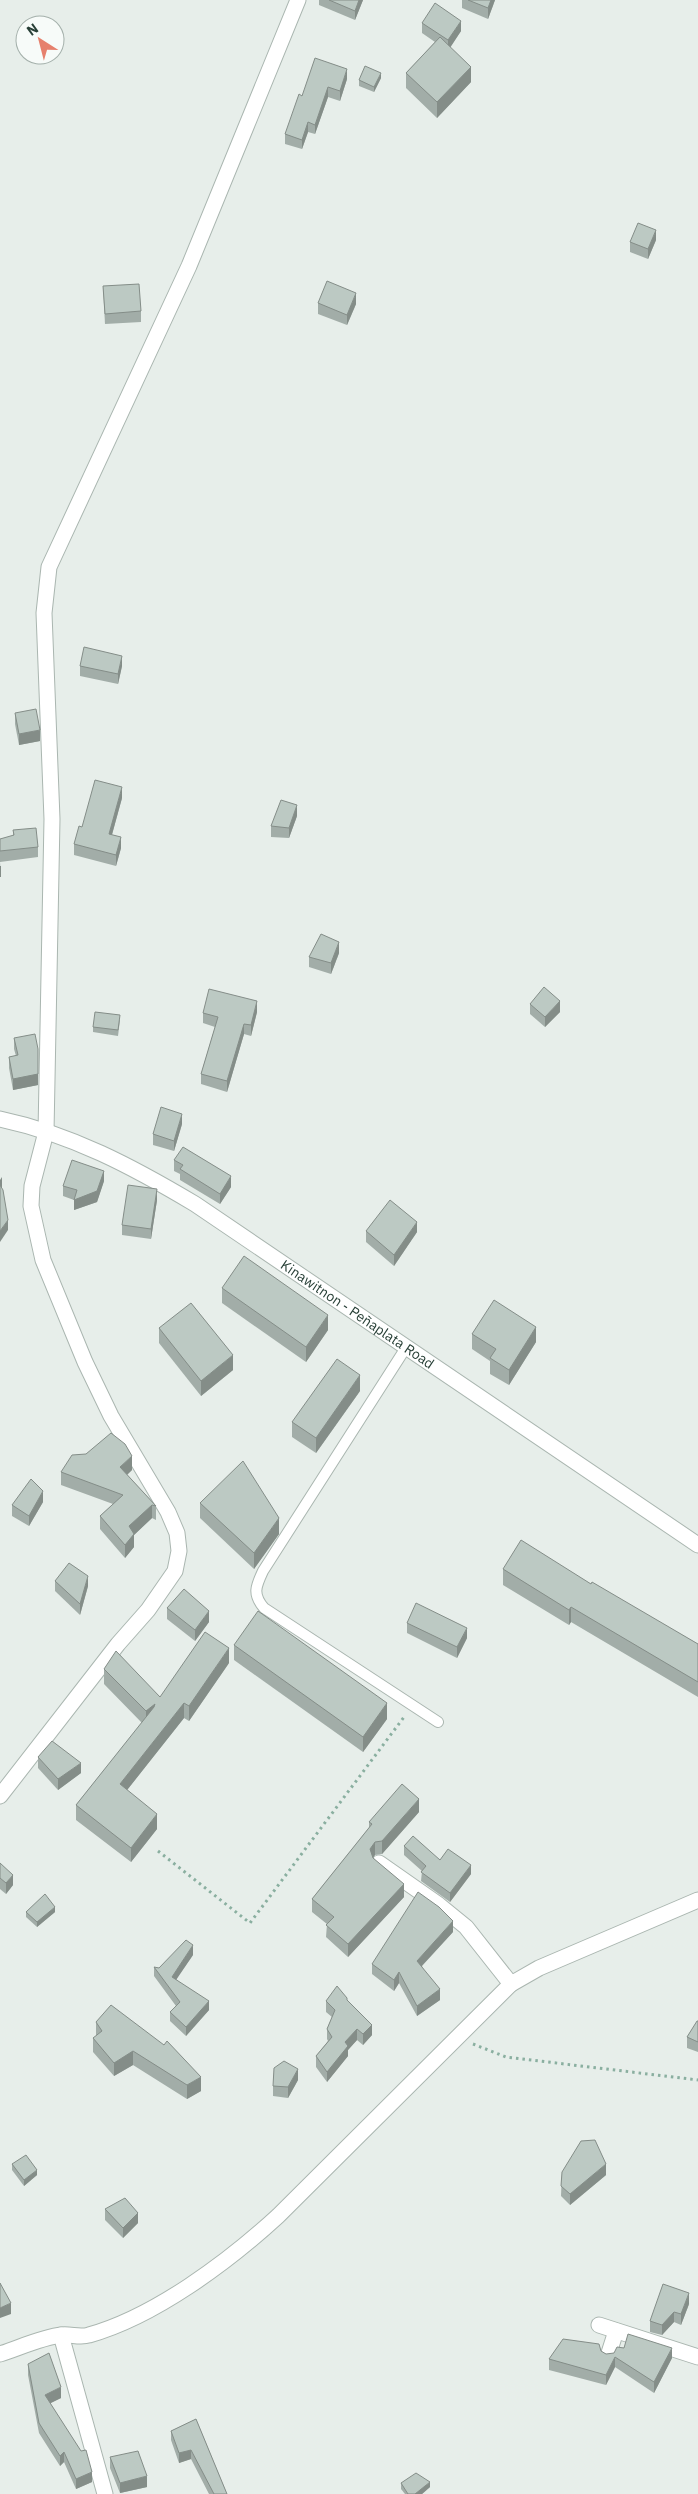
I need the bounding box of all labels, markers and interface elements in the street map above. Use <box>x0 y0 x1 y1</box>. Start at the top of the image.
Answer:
north arrow <box>15 15 65 65</box>
text: N <box>23 19 42 40</box>
street label: Kinawitnon - Peñaplata Road <box>277 1256 438 1373</box>

